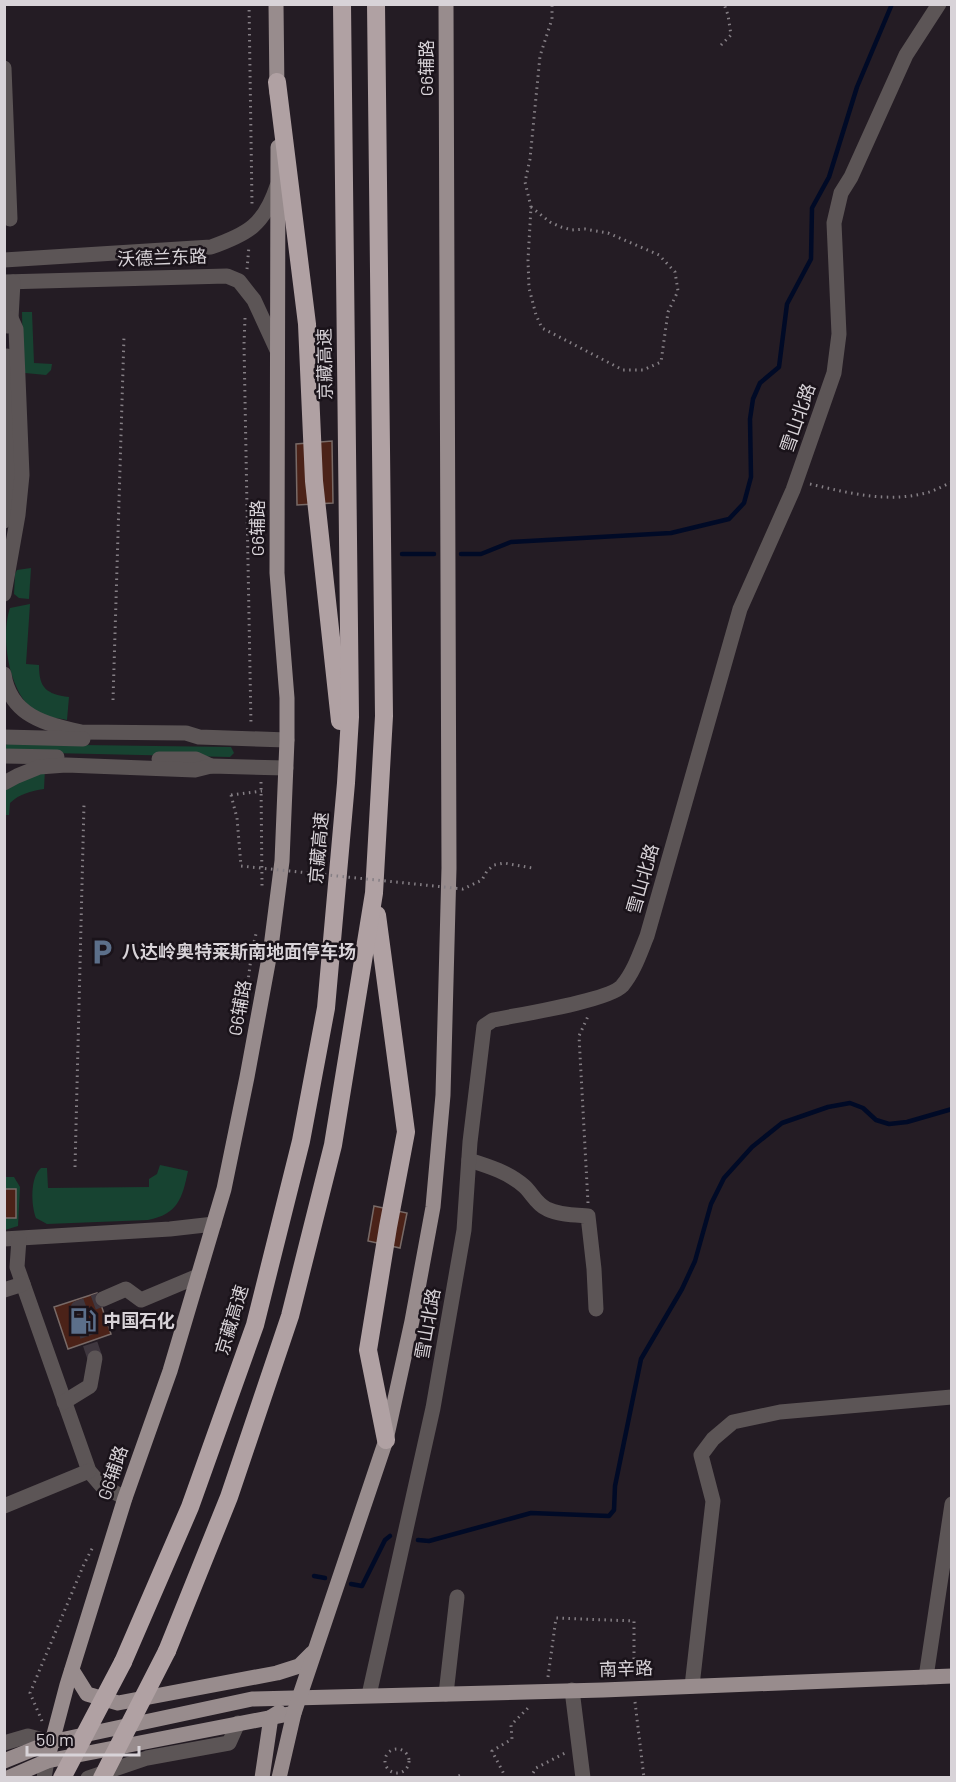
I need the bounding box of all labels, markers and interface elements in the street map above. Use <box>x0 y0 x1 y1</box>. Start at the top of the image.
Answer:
street label: G6辅路 <box>415 40 437 96</box>
street label: 沃德兰东路 <box>117 244 207 270</box>
street label: 京藏高速 <box>312 328 336 400</box>
street label: 雪山北路 <box>775 380 819 455</box>
street label: G6辅路 <box>246 500 268 556</box>
street label: 京藏高速 <box>304 811 332 885</box>
street label: 雪山北路 <box>622 841 663 916</box>
parking icon: 八达岭奥特莱斯南地面停车场 <box>87 937 117 967</box>
place label: 八达岭奥特莱斯南地面停车场 <box>122 940 356 962</box>
street label: G6辅路 <box>223 978 255 1037</box>
street label: 京藏高速 <box>210 1282 252 1357</box>
street label: 雪山北路 <box>410 1286 444 1361</box>
fuel station icon: 中国石化 <box>68 1306 98 1336</box>
place label: 中国石化 <box>103 1309 175 1331</box>
street label: G6辅路 <box>92 1442 132 1503</box>
street label: 南辛路 <box>599 1656 653 1680</box>
scale bar <box>27 1719 140 1757</box>
text: 50 m <box>36 1728 74 1750</box>

